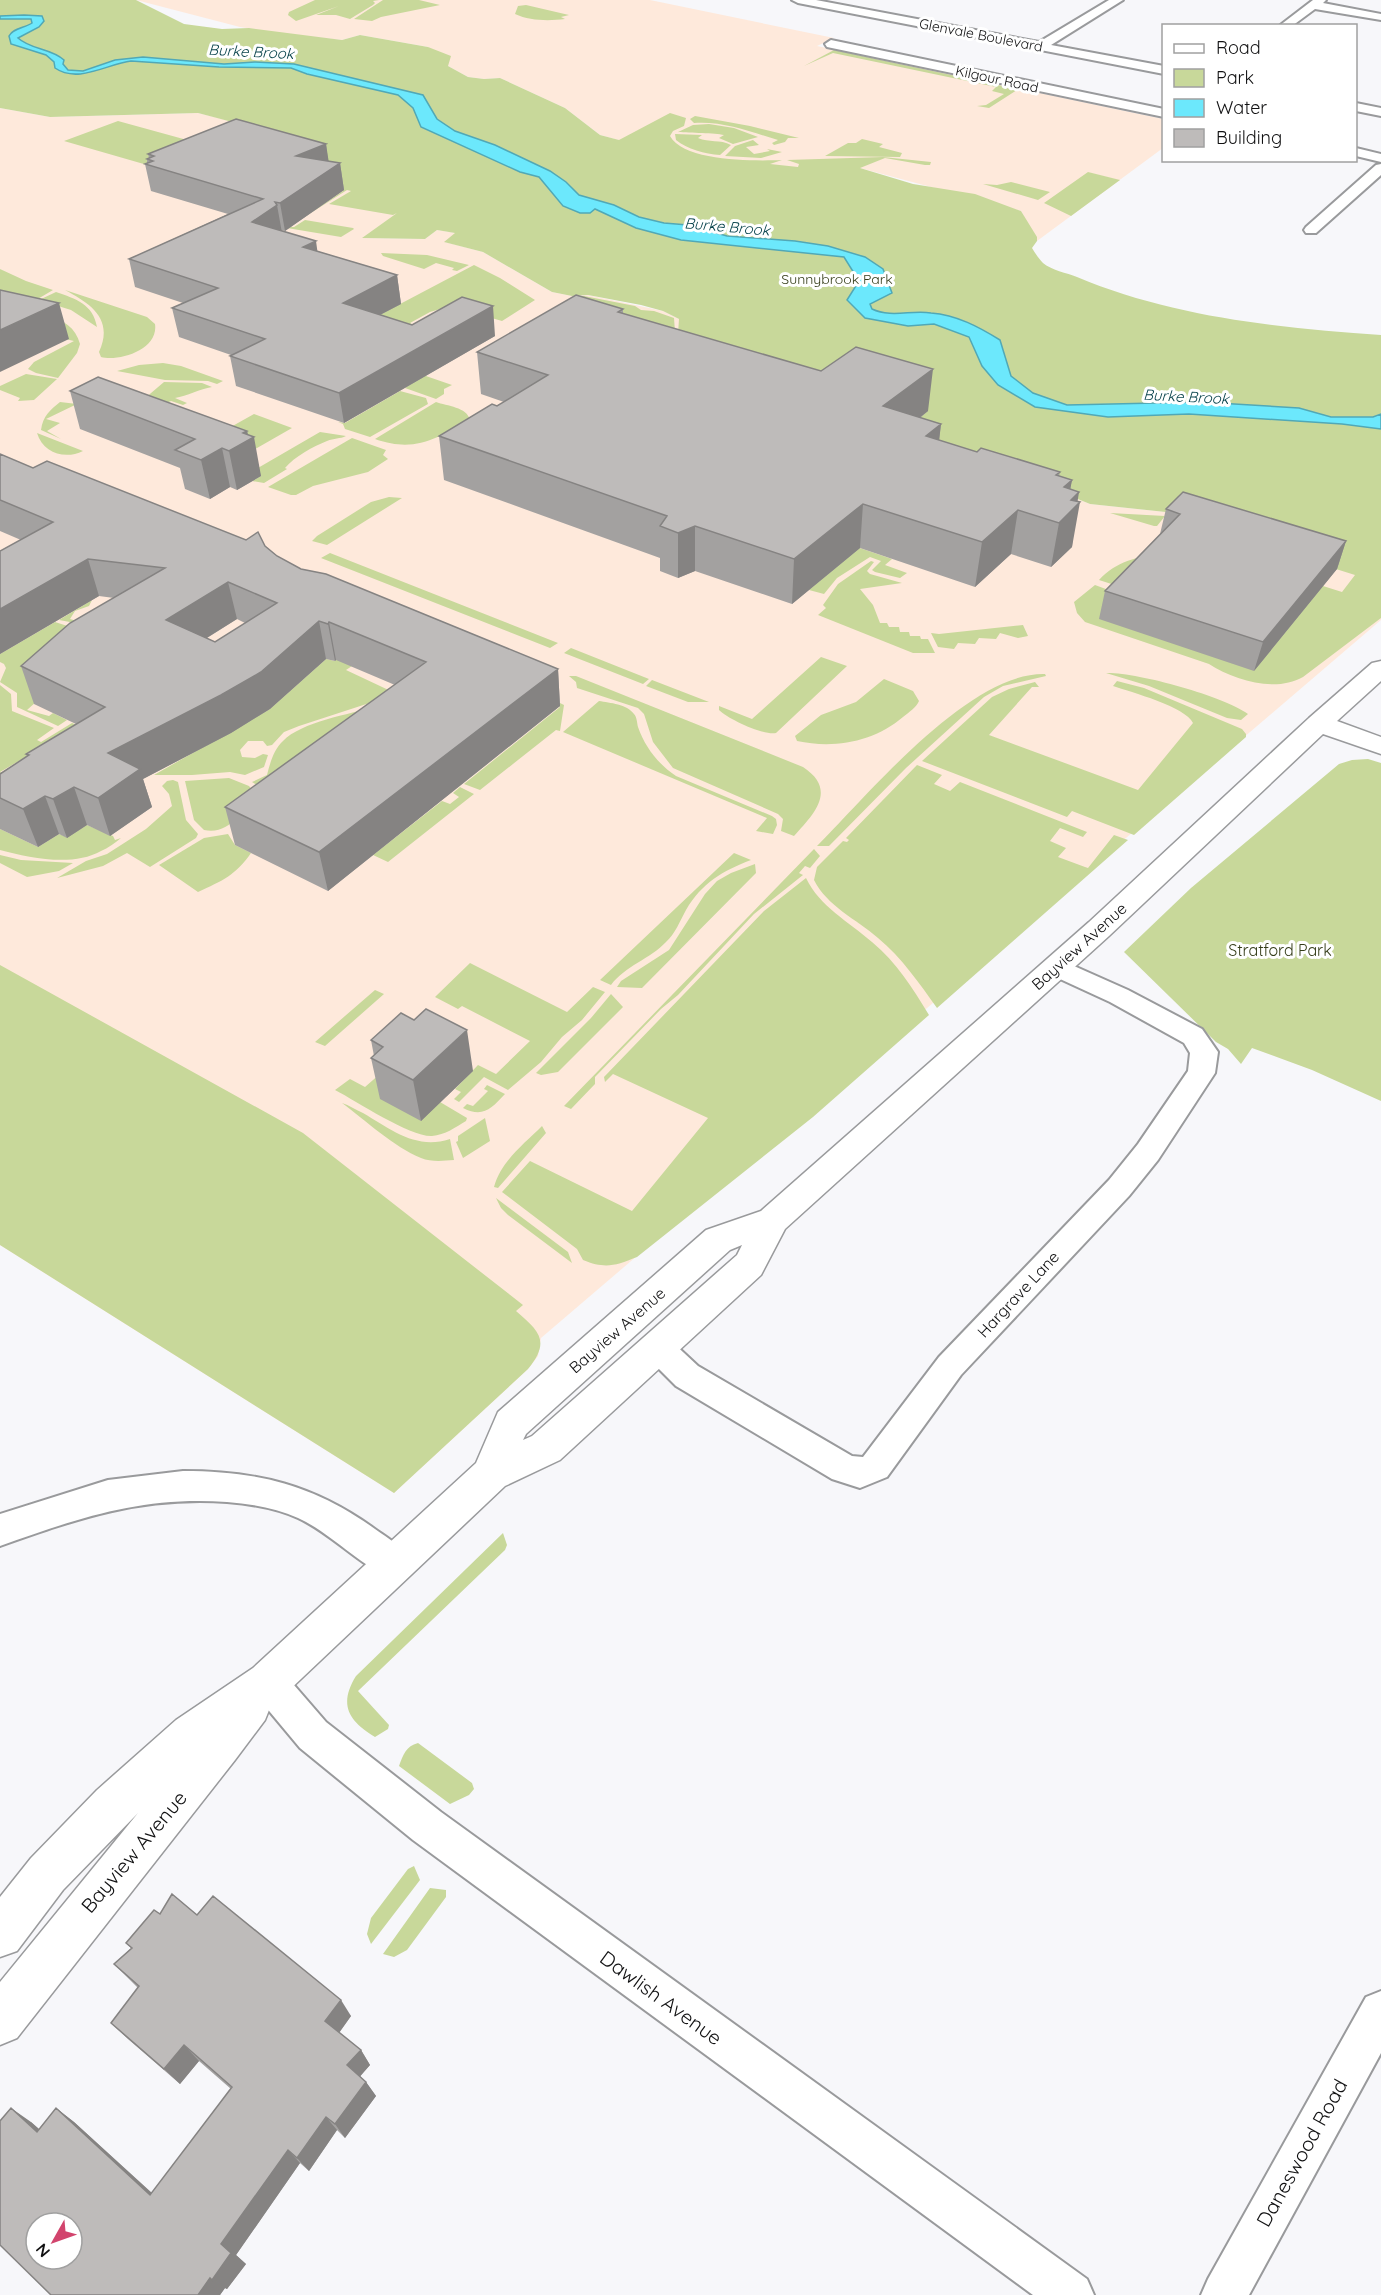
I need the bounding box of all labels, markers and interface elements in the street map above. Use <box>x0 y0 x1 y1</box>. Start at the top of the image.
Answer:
street label: Glenvale Boulevard <box>918 14 1044 56</box>
legend <box>1162 24 1357 162</box>
text: Road <box>1216 36 1261 59</box>
water label: Burke Brook <box>208 40 296 63</box>
street label: Kilgour Road <box>954 61 1040 97</box>
text: Park <box>1216 66 1254 89</box>
text: Water <box>1216 96 1267 119</box>
text: Building <box>1216 126 1282 149</box>
water label: Burke Brook <box>684 213 773 240</box>
park label: Sunnybrook Park <box>781 270 893 288</box>
water label: Burke Brook <box>1143 385 1231 408</box>
street label: Bayview Avenue <box>1027 898 1131 994</box>
park label: Stratford Park <box>1228 940 1332 960</box>
street label: Hargrave Lane <box>973 1247 1063 1341</box>
street label: Bayview Avenue <box>565 1283 669 1377</box>
street label: Bayview Avenue <box>75 1786 192 1918</box>
street label: Dawlish Avenue <box>595 1945 727 2050</box>
street label: Daneswood Road <box>1251 2074 1353 2231</box>
north arrow <box>24 2211 84 2271</box>
text: N <box>31 2240 54 2262</box>

